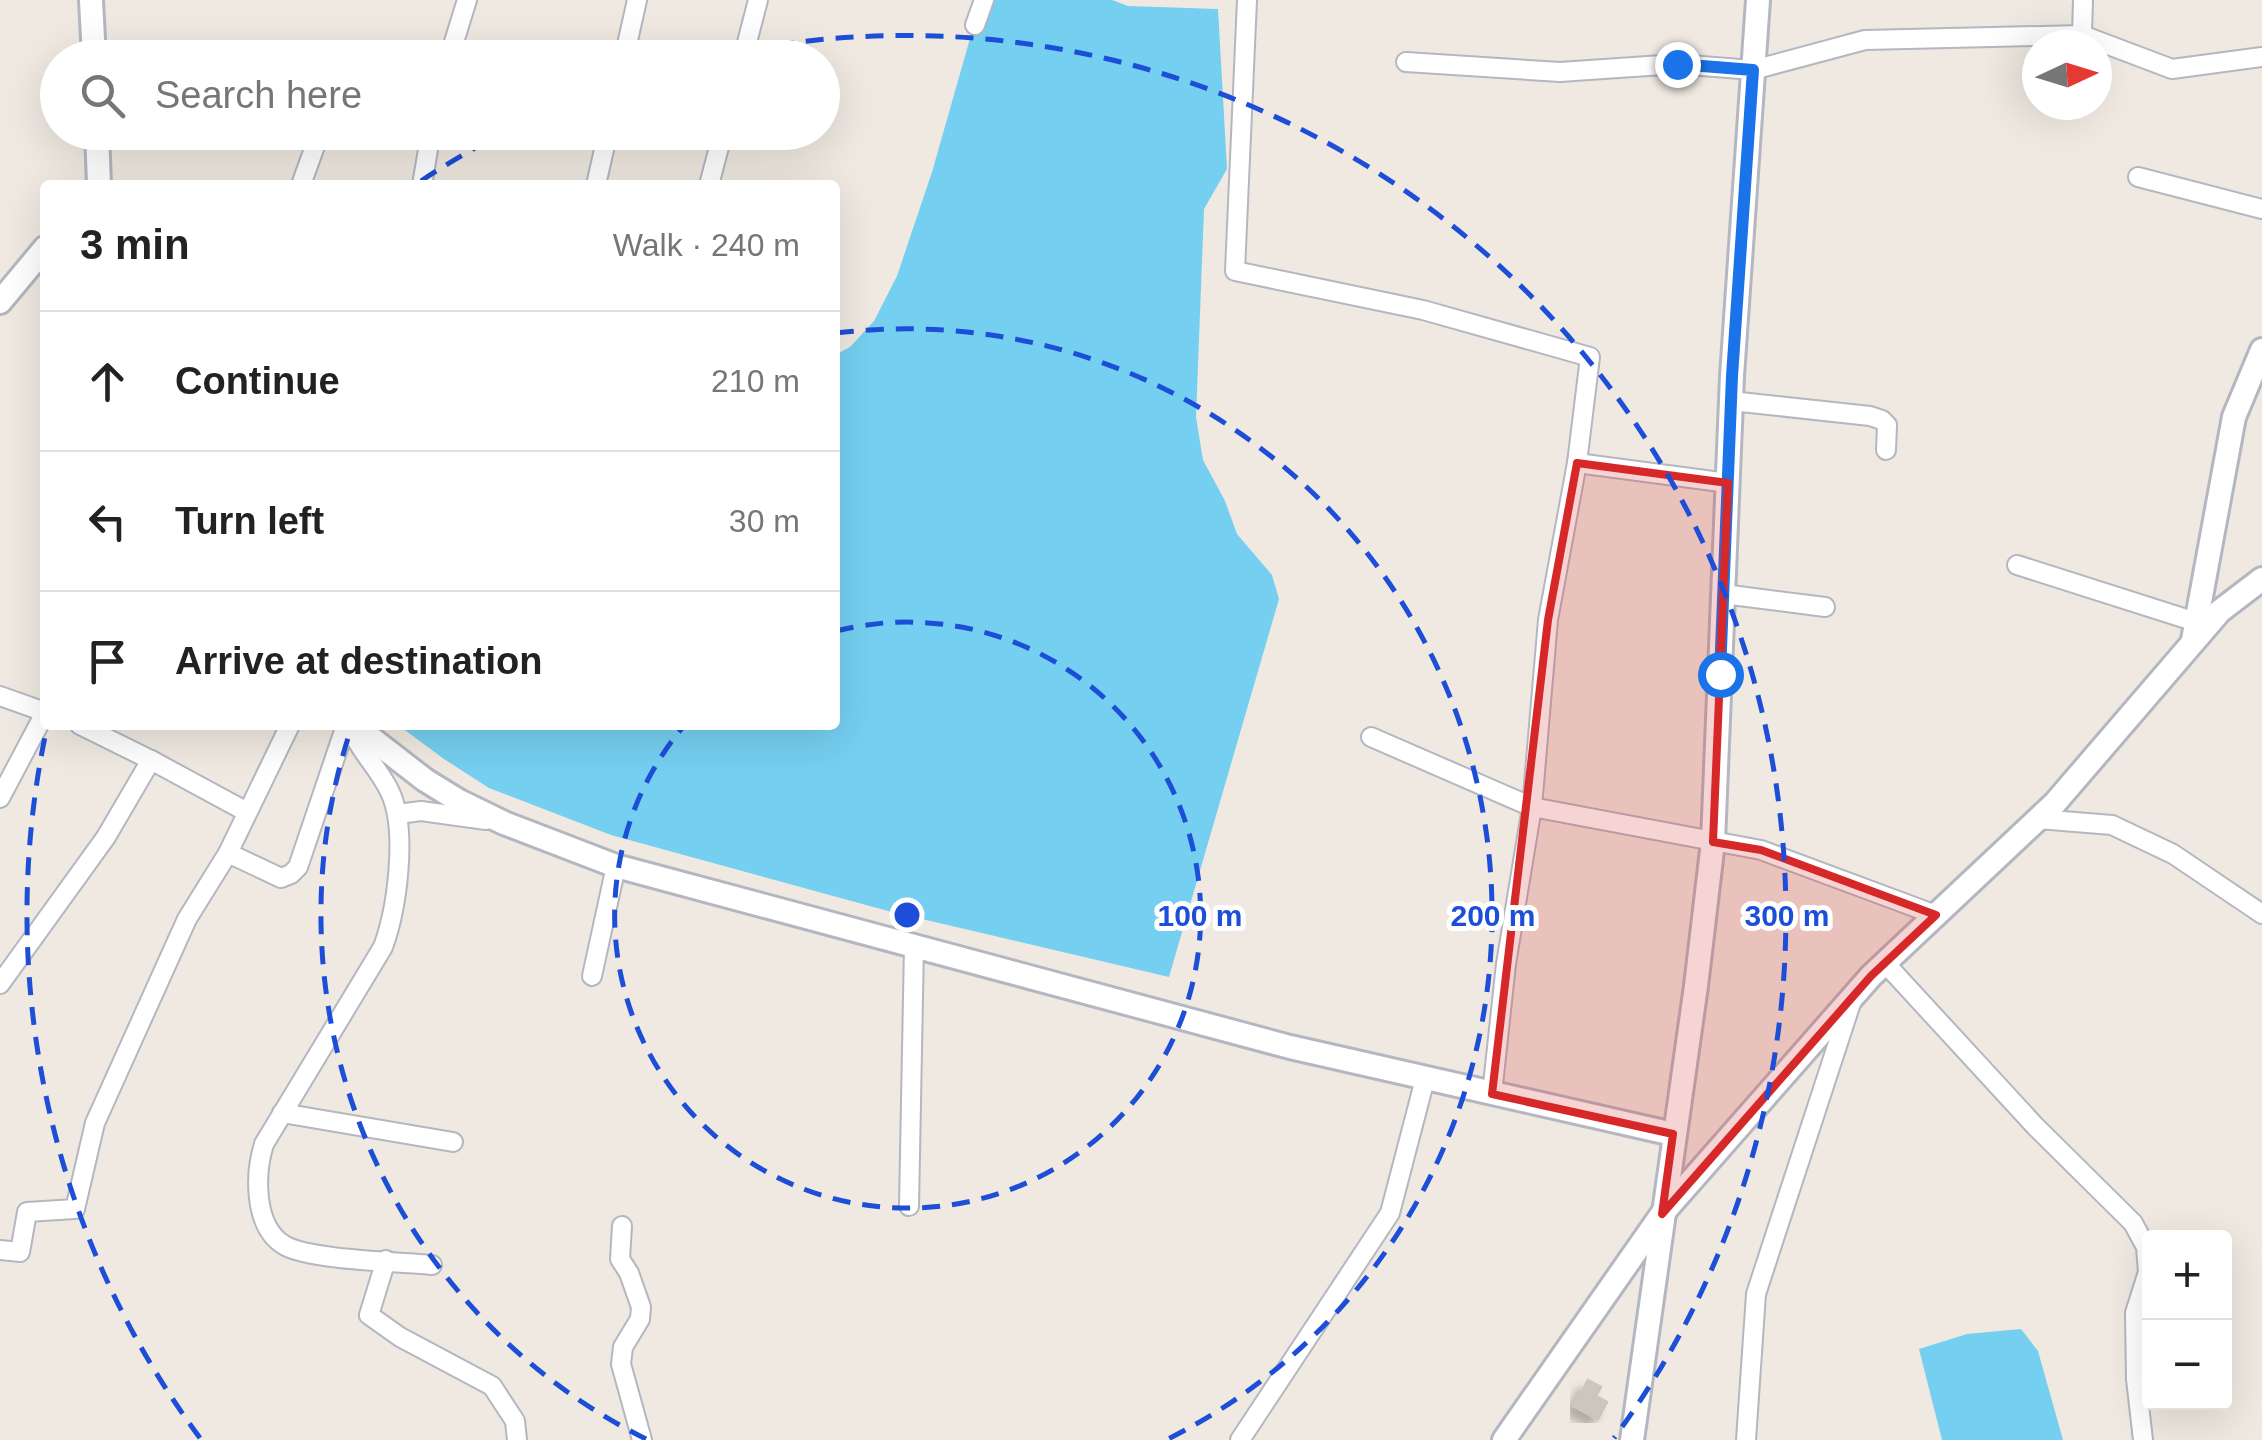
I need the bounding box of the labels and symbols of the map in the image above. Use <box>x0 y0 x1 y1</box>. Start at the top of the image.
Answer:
north arrow <box>2022 30 2112 120</box>
route end <box>1655 42 1701 88</box>
route start <box>1698 652 1744 698</box>
centre of rings <box>889 897 925 933</box>
text: 100 m <box>1157 899 1243 932</box>
text: 200 m <box>1450 899 1536 932</box>
text: 300 m <box>1744 899 1830 932</box>

